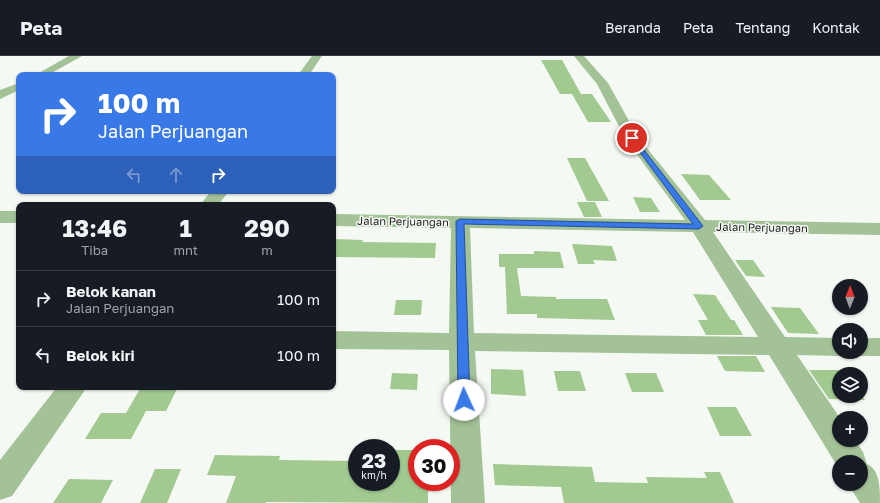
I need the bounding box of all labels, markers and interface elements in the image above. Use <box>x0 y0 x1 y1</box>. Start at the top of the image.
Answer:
text: Peta <box>20 16 62 39</box>
text: Beranda <box>605 19 661 36</box>
text: Peta <box>683 19 714 36</box>
text: Tentang <box>736 19 790 36</box>
text: Kontak <box>812 19 860 36</box>
text: 100 m <box>98 86 180 119</box>
icon: right <box>32 88 84 140</box>
text: Jalan Perjuangan <box>98 120 248 142</box>
pin <box>615 121 649 155</box>
icon: arrive <box>621 127 643 149</box>
icon: left <box>123 164 145 186</box>
icon: ahead <box>165 164 187 186</box>
icon: right <box>207 164 229 186</box>
text: 13:46 <box>62 213 127 242</box>
text: 1 <box>180 213 192 242</box>
text: 290 <box>244 213 290 242</box>
street label: Jalan Perjuangan <box>357 214 449 228</box>
street label: Jalan Perjuangan <box>716 220 808 234</box>
text: Tiba <box>81 242 108 258</box>
text: mnt <box>173 242 198 258</box>
text: m <box>261 242 273 258</box>
north arrow <box>832 279 868 315</box>
map controls <box>832 279 868 491</box>
text: Belok kanan <box>66 282 156 300</box>
icon: right <box>32 288 54 310</box>
text: 100 m <box>277 290 320 308</box>
text: Jalan Perjuangan <box>66 300 174 316</box>
button: sound <box>832 323 868 359</box>
icon: left <box>32 344 54 366</box>
text: Belok kiri <box>66 346 135 364</box>
text: 100 m <box>277 346 320 364</box>
button: layers <box>832 367 868 403</box>
position arrow <box>443 379 485 421</box>
button: + <box>832 411 868 447</box>
speed limit sign: 30 <box>408 439 460 491</box>
text: 23 <box>362 448 386 472</box>
button: − <box>832 455 868 491</box>
text: km/h <box>361 469 387 481</box>

